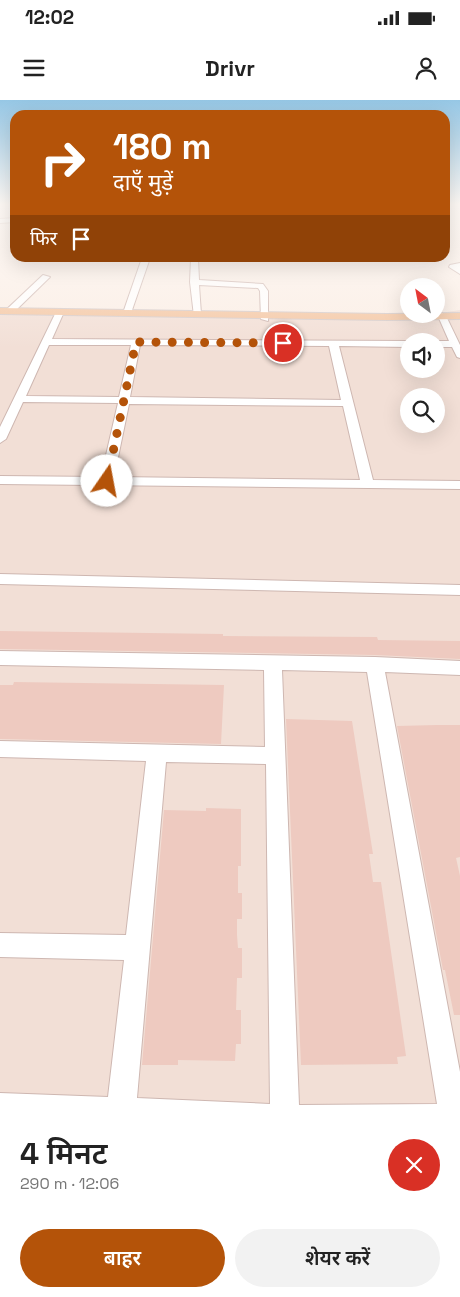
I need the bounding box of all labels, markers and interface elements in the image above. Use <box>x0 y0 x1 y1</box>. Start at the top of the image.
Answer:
text: 12:02 <box>25 5 74 30</box>
icon: menu <box>20 54 48 82</box>
text: Drivr <box>205 54 255 82</box>
icon: person <box>412 54 440 82</box>
text: 180 m <box>113 125 211 169</box>
icon: right <box>30 130 95 195</box>
text: दाएँ मुड़ें <box>113 168 173 196</box>
icon: arrive <box>67 225 95 253</box>
text: फिर <box>30 226 57 251</box>
north arrow <box>400 278 445 322</box>
map controls <box>400 278 445 433</box>
pin <box>262 322 304 364</box>
icon: arrive <box>269 329 297 357</box>
button: sound <box>400 333 445 378</box>
button: search <box>400 388 445 433</box>
position arrow <box>80 454 132 506</box>
text: 4 मिनट <box>20 1134 108 1173</box>
button: close <box>388 1139 440 1191</box>
text: 290 m · 12:06 <box>20 1173 119 1194</box>
button: बाहर <box>20 1229 225 1287</box>
button: शेयर करें <box>235 1229 440 1287</box>

